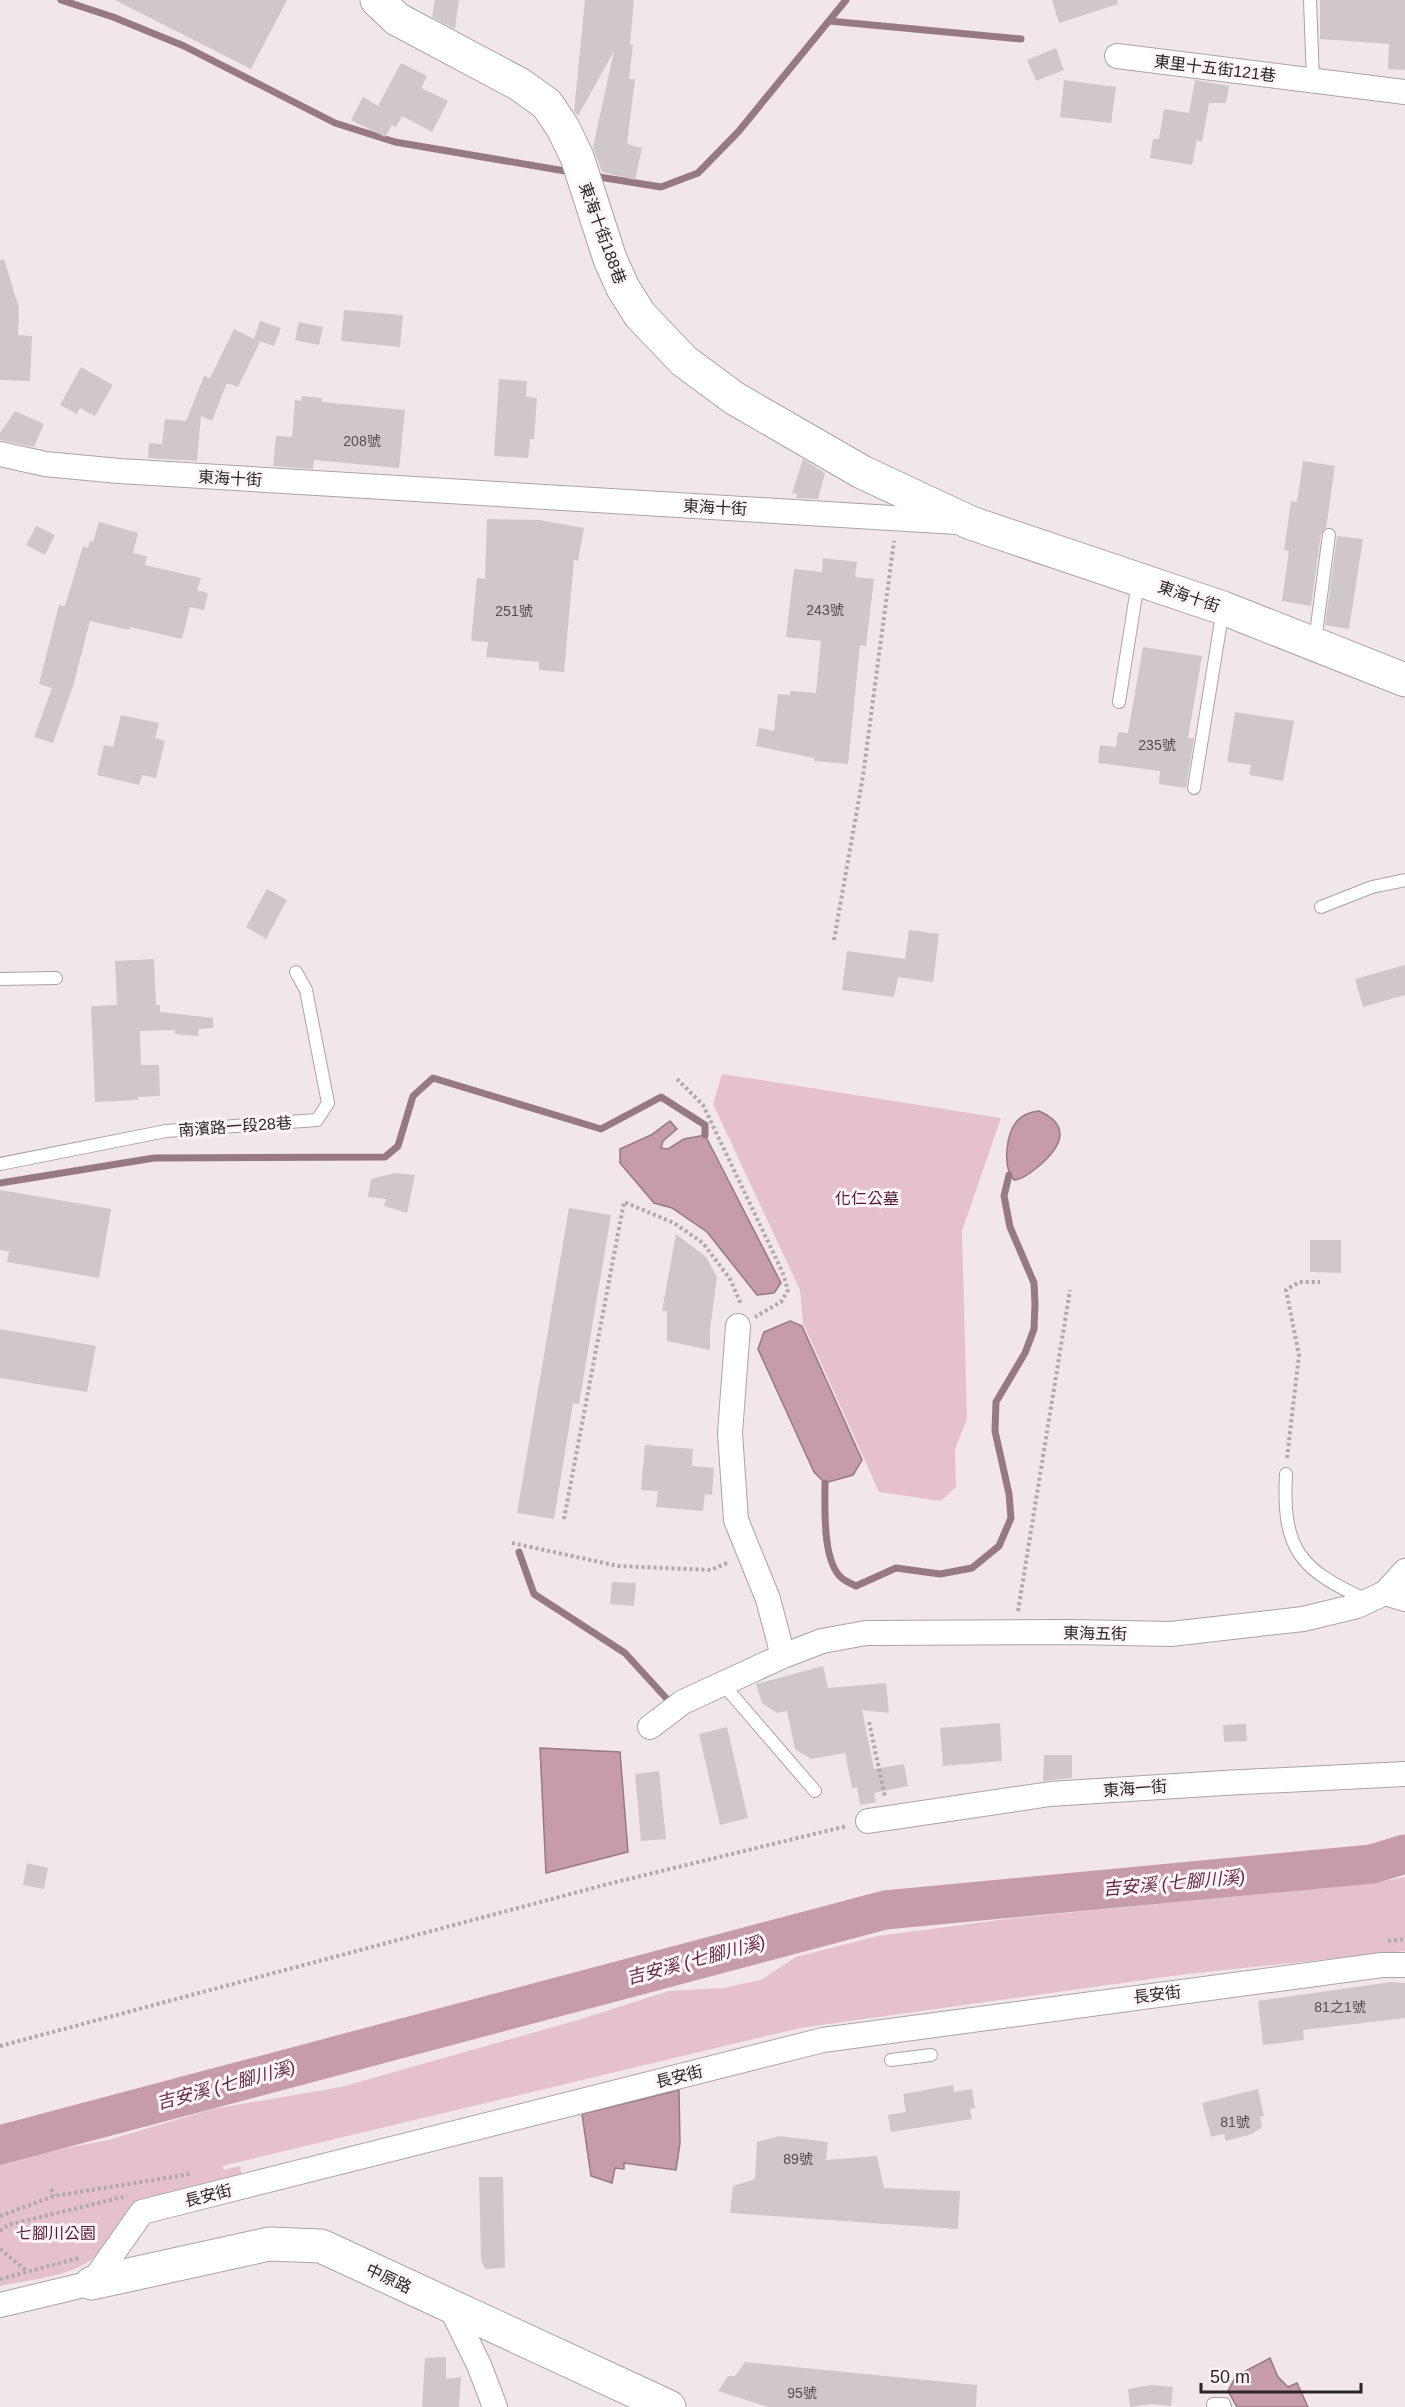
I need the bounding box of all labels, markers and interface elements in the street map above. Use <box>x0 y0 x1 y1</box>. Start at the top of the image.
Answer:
street label: 東里十五街121巷 <box>1153 53 1277 84</box>
street label: 東海十街188巷 <box>576 180 629 286</box>
house number: 208號 <box>343 433 381 449</box>
street label: 東海十街 <box>198 468 262 489</box>
street label: 東海十街 <box>683 497 747 518</box>
street label: 東海十街 <box>1156 578 1222 615</box>
house number: 243號 <box>806 602 844 618</box>
house number: 251號 <box>495 603 533 619</box>
house number: 235號 <box>1138 737 1176 753</box>
street label: 南濱路一段28巷 <box>178 1114 292 1139</box>
park label: 化仁公墓 <box>835 1190 899 1207</box>
street label: 東海五街 <box>1063 1624 1127 1643</box>
street label: 東海一街 <box>1103 1778 1168 1799</box>
water label: 吉安溪 (七腳川溪) <box>1102 1867 1246 1899</box>
water label: 吉安溪 (七腳川溪) <box>624 1932 768 1988</box>
street label: 長安街 <box>1132 1983 1182 2006</box>
house number: 81之1號 <box>1314 1999 1366 2015</box>
water label: 吉安溪 (七腳川溪) <box>154 2057 298 2113</box>
street label: 長安街 <box>654 2062 704 2091</box>
house number: 81號 <box>1220 2114 1250 2130</box>
house number: 89號 <box>783 2151 813 2167</box>
street label: 長安街 <box>183 2181 233 2210</box>
park label: 七腳川公園 <box>16 2225 96 2242</box>
street label: 中原路 <box>363 2261 414 2296</box>
scale bar <box>1201 2356 1362 2394</box>
text: 50 m <box>1210 2367 1250 2387</box>
house number: 95號 <box>787 2385 817 2401</box>

